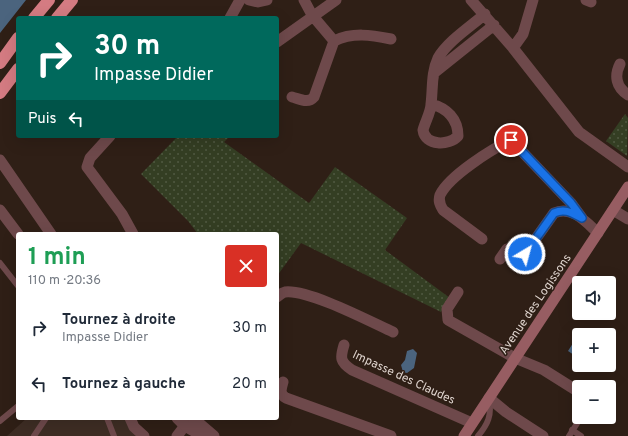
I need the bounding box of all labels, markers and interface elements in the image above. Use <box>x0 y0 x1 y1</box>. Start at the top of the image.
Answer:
text: 30 m <box>94 29 160 65</box>
icon: right <box>28 32 80 84</box>
text: Impasse Didier <box>94 64 213 87</box>
icon: left <box>65 108 87 130</box>
text: Puis <box>28 110 57 129</box>
pin <box>494 123 528 157</box>
icon: arrive <box>500 129 522 151</box>
position arrow <box>504 233 546 275</box>
text: 1 min <box>28 243 86 273</box>
button: close <box>225 245 267 287</box>
street label: Avenue des Logissons <box>496 251 575 358</box>
text: 110 m · 20:36 <box>28 273 101 289</box>
map controls <box>572 276 616 424</box>
button: sound <box>572 276 616 320</box>
text: Tournez à droite <box>62 311 176 330</box>
icon: right <box>28 317 50 339</box>
text: 30 m <box>232 319 267 338</box>
button: + <box>572 328 616 372</box>
text: Impasse Didier <box>62 330 148 346</box>
street label: Impasse des Claudes <box>350 347 457 409</box>
icon: left <box>28 373 50 395</box>
text: Tournez à gauche <box>62 375 186 394</box>
text: 20 m <box>232 375 267 394</box>
button: − <box>572 380 616 424</box>

